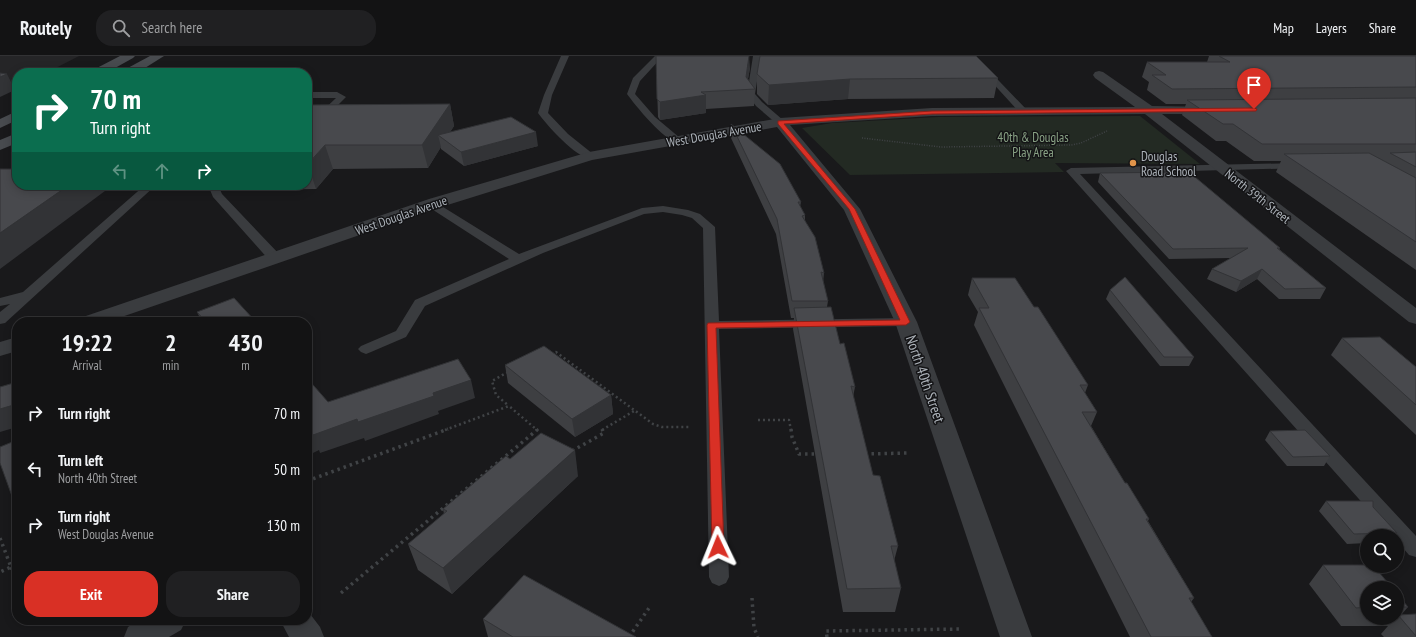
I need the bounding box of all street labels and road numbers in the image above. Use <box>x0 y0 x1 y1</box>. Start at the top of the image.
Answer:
street label: West Douglas Avenue <box>665 118 763 151</box>
street label: North 39th Street <box>1221 165 1294 228</box>
street label: West Douglas Avenue <box>353 192 449 239</box>
street label: North 40th Street <box>902 333 949 425</box>

